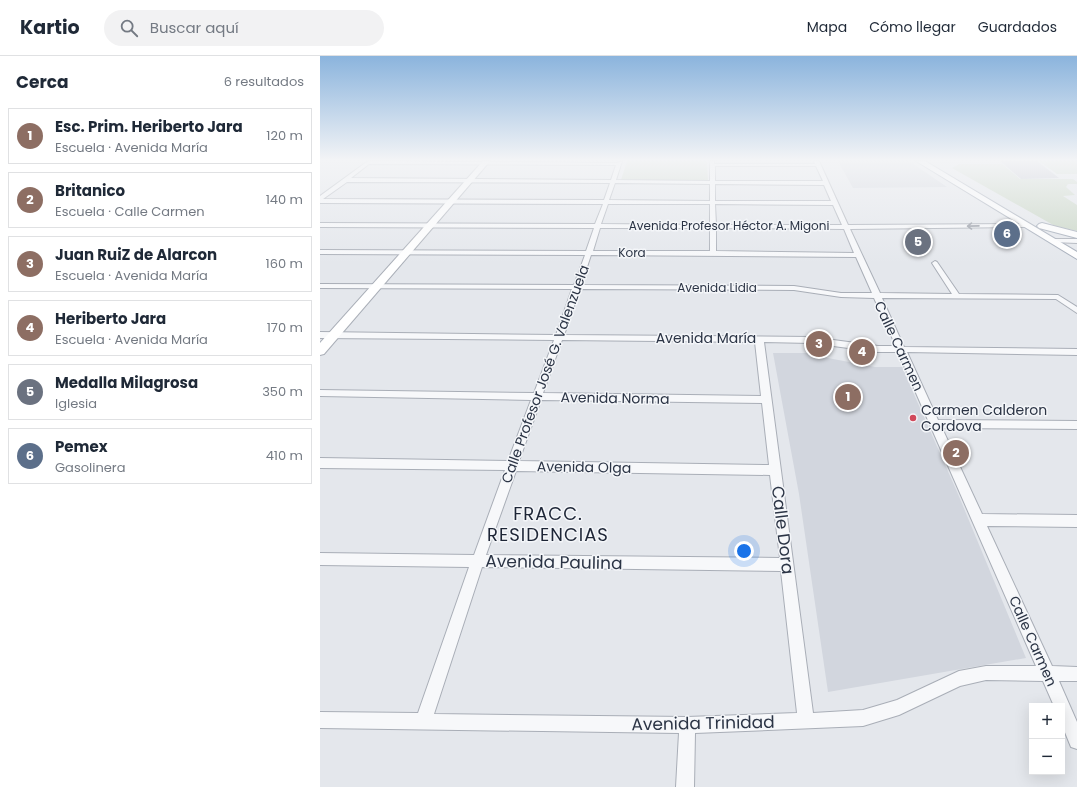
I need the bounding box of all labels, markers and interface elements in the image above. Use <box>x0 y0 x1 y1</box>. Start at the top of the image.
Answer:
search box <box>104 10 384 46</box>
text: Kartio <box>20 14 80 41</box>
icon: search <box>118 17 140 39</box>
text: Buscar aquí <box>150 17 239 38</box>
text: Mapa <box>807 17 847 37</box>
text: Cómo llegar <box>869 17 956 37</box>
text: Guardados <box>978 17 1057 37</box>
text: Cerca <box>16 70 69 94</box>
text: 6 resultados <box>224 72 304 91</box>
text: Esc. Prim. Heriberto Jara <box>55 116 243 137</box>
text: 1 <box>28 126 32 145</box>
text: 120 m <box>266 126 303 145</box>
text: Escuela · Avenida María <box>55 138 208 157</box>
text: Britanico <box>55 180 125 201</box>
text: 2 <box>26 190 34 209</box>
text: 140 m <box>266 190 303 209</box>
text: Escuela · Calle Carmen <box>55 202 205 221</box>
street label: Avenida Profesor Héctor A. Migoni <box>629 217 829 234</box>
pin: 6 <box>994 219 1020 249</box>
one-way arrow <box>967 222 980 230</box>
pin: 5 <box>905 227 931 257</box>
text: Juan RuiZ de Alarcon <box>55 244 217 265</box>
street label: Kora <box>618 244 646 261</box>
text: 3 <box>26 254 34 273</box>
text: 160 m <box>266 254 303 273</box>
street label: Calle Profesor José G. Valenzuela <box>496 262 594 486</box>
text: Escuela · Avenida María <box>55 266 208 285</box>
street label: Avenida Lidia <box>677 279 757 296</box>
street label: Calle Carmen <box>869 298 929 394</box>
text: Heriberto Jara <box>55 308 166 329</box>
text: 4 <box>26 318 34 337</box>
text: 170 m <box>267 318 303 337</box>
street label: Avenida María <box>656 328 756 348</box>
pin: 3 <box>806 329 832 359</box>
text: Escuela · Avenida María <box>55 330 208 349</box>
pin: 4 <box>849 337 875 367</box>
text: Medalla Milagrosa <box>55 372 198 393</box>
text: 5 <box>26 382 34 401</box>
text: 350 m <box>262 382 303 401</box>
pin: 1 <box>835 382 861 412</box>
street label: Avenida Norma <box>560 387 670 409</box>
text: Iglesia <box>55 394 97 413</box>
place label: Carmen Calderon Cordova <box>921 400 1047 436</box>
marker: Carmen Calderon Cordova <box>908 413 918 423</box>
text: Pemex <box>55 436 108 457</box>
pin: 2 <box>943 438 969 468</box>
text: 6 <box>26 446 34 465</box>
text: 410 m <box>266 446 303 465</box>
street label: Avenida Olga <box>537 456 631 478</box>
text: Gasolinera <box>55 458 125 477</box>
street label: Calle Dora <box>766 484 800 576</box>
district label: FRACC. RESIDENCIAS <box>487 501 609 547</box>
your location <box>734 541 754 561</box>
street label: Avenida Paulina <box>485 549 623 575</box>
street label: Calle Carmen <box>1004 593 1062 689</box>
map controls <box>1029 703 1065 775</box>
button: + <box>1029 703 1065 739</box>
street label: Avenida Trinidad <box>631 710 775 736</box>
button: − <box>1029 739 1065 775</box>

